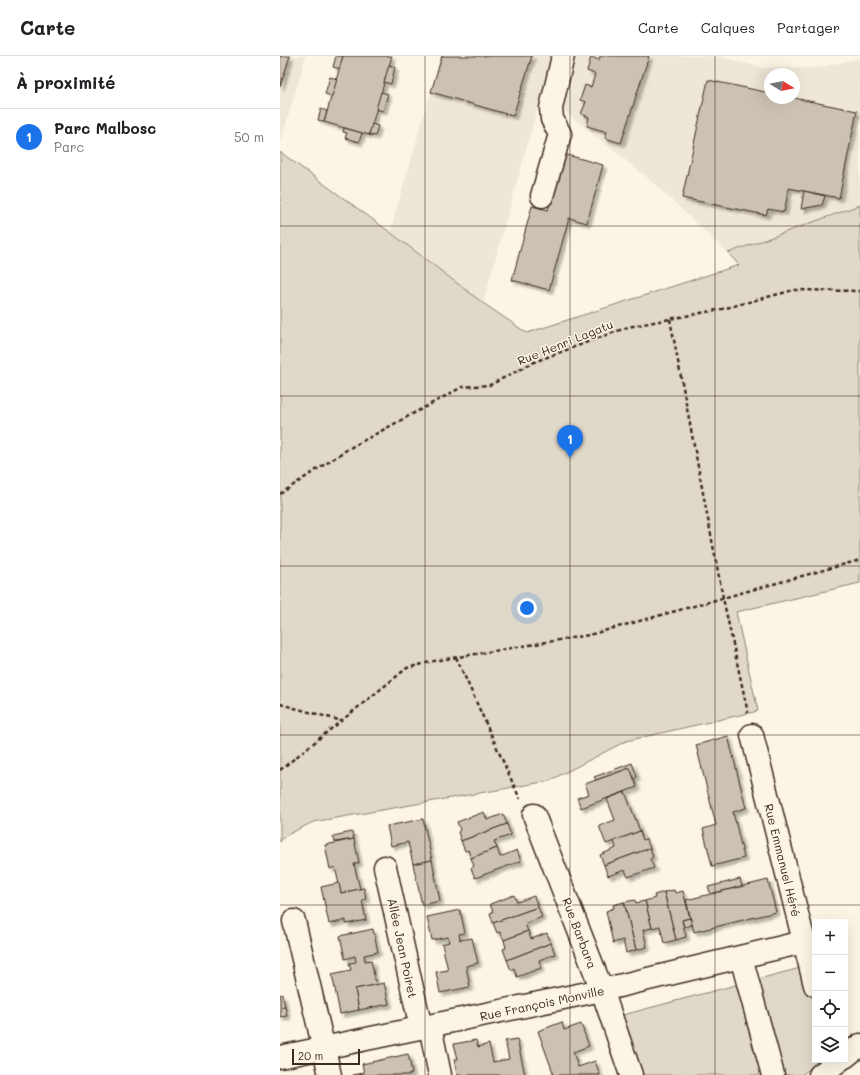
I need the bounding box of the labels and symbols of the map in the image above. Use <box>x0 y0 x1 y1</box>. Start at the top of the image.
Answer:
north arrow <box>764 68 800 104</box>
street label: Rue Henri Lagatu <box>515 316 615 368</box>
pin: 1 <box>557 425 583 458</box>
your location <box>517 598 537 618</box>
street label: Rue Emmanuel Héré <box>761 802 805 918</box>
street label: Rue Barbara <box>559 895 601 971</box>
street label: Allée Jean Poiret <box>385 897 421 999</box>
street label: Rue François Monville <box>478 982 606 1024</box>
scale bar <box>292 1047 360 1066</box>

